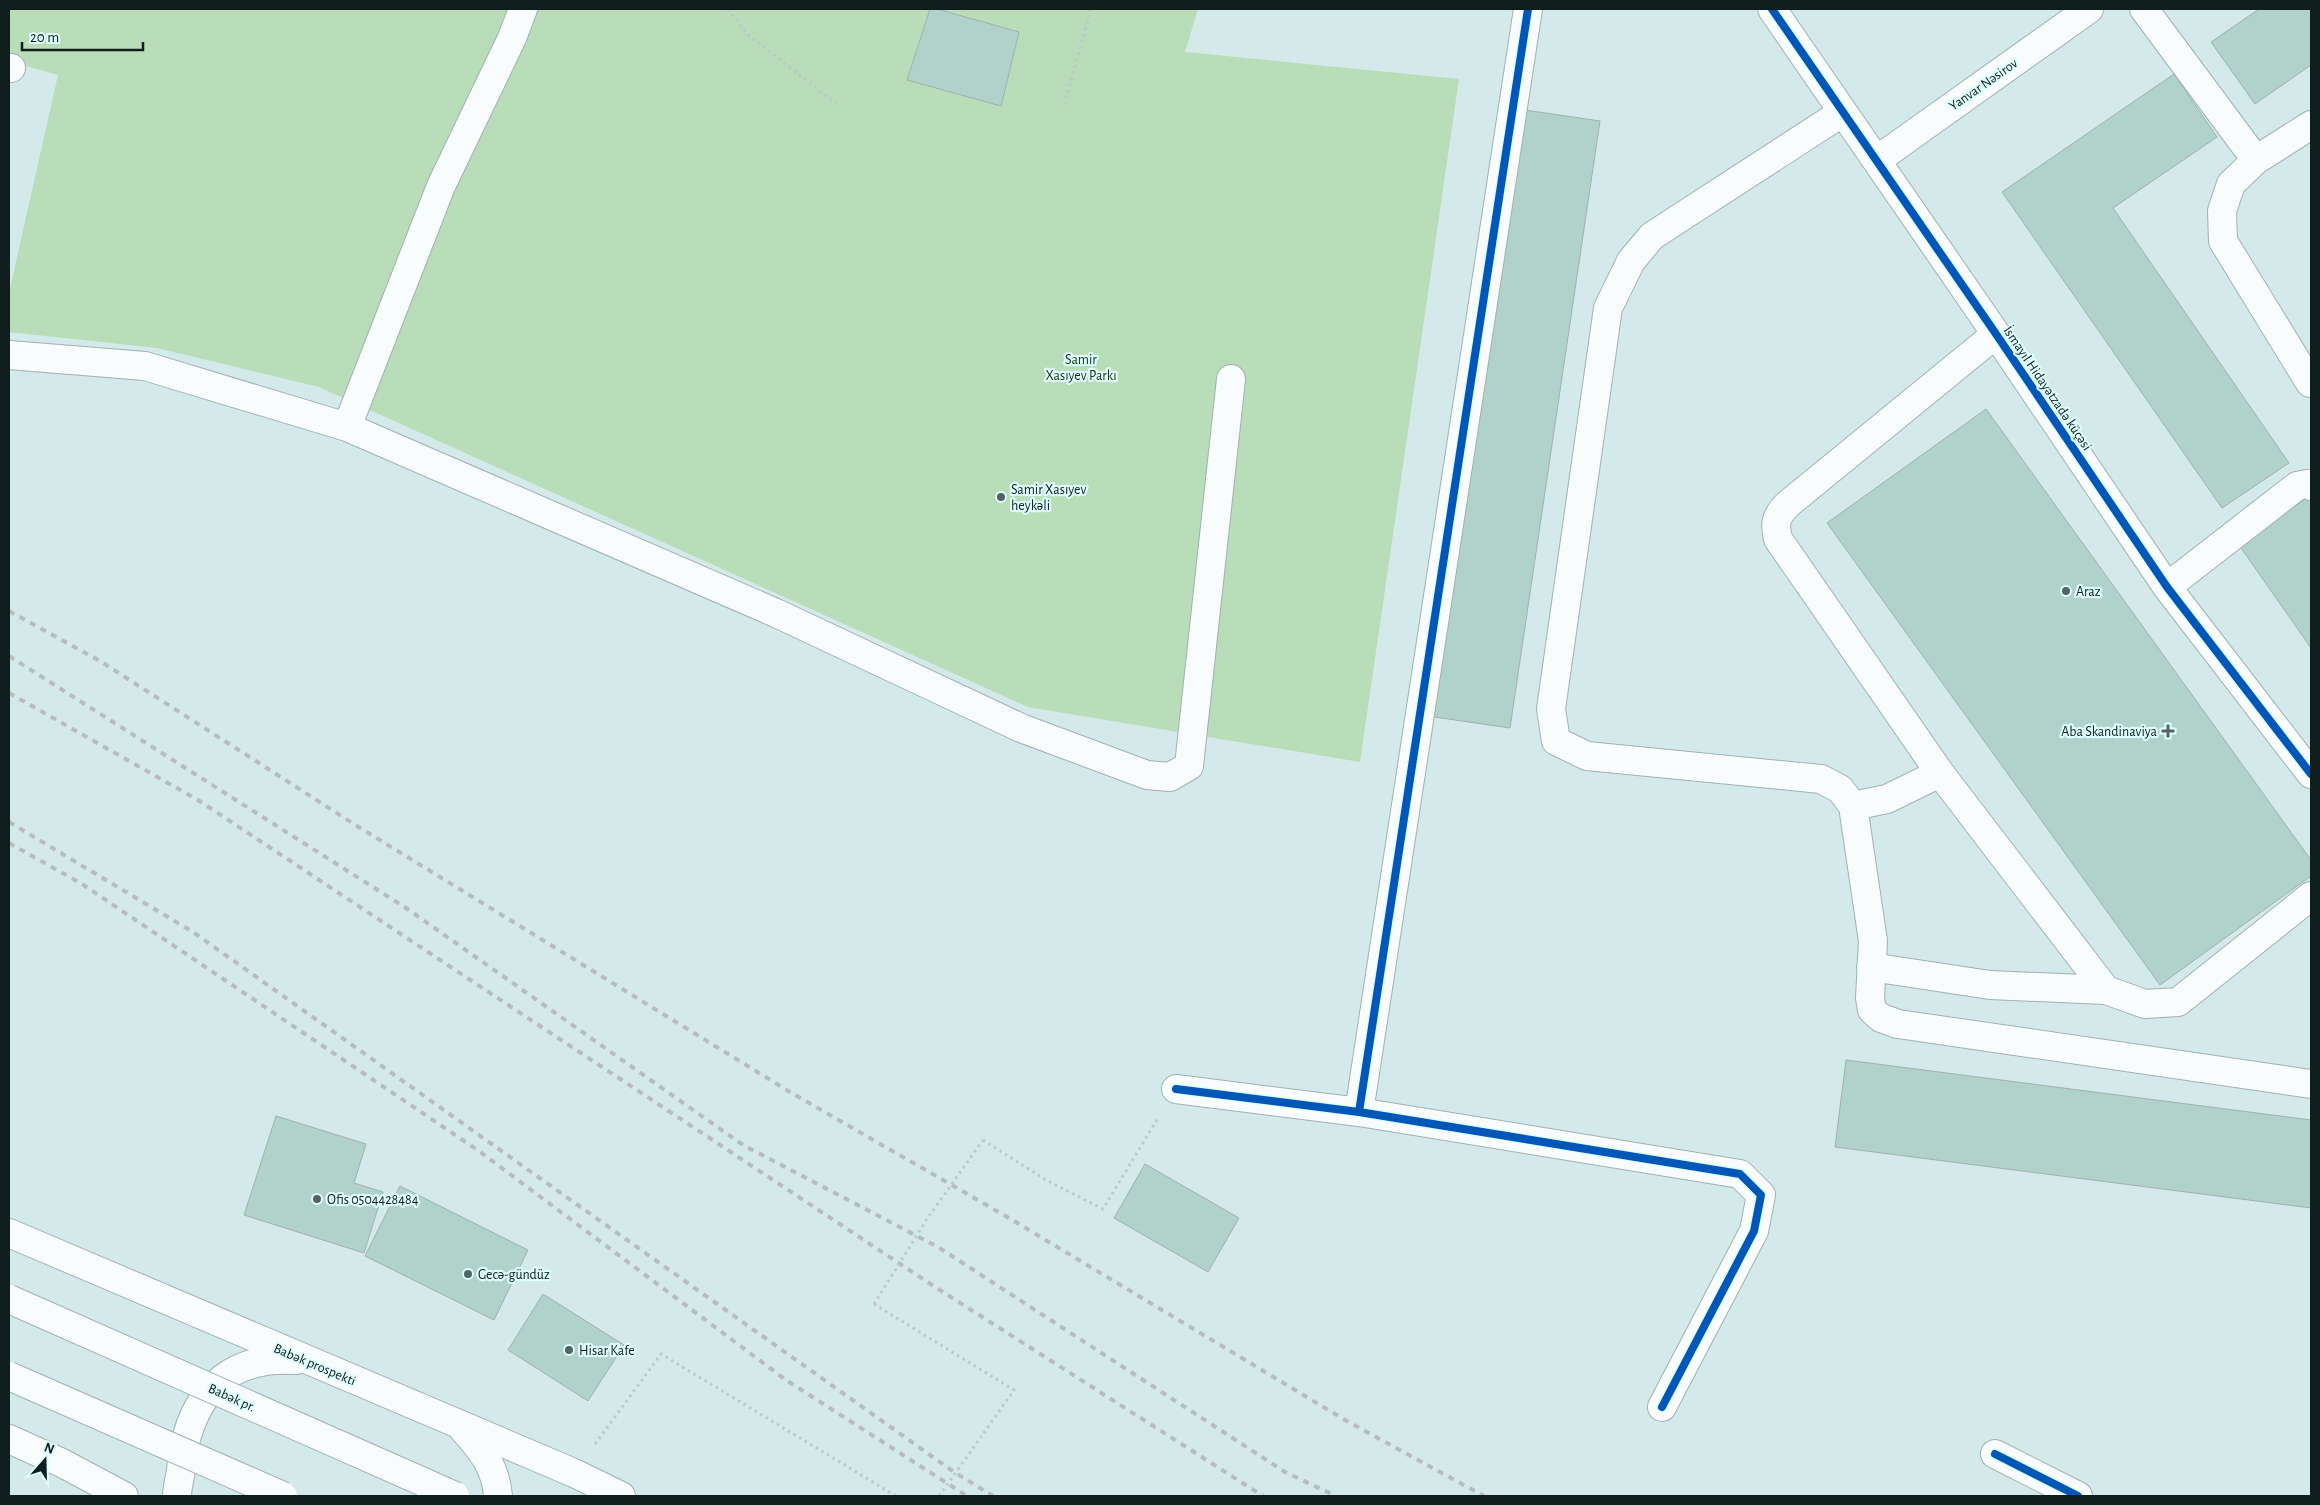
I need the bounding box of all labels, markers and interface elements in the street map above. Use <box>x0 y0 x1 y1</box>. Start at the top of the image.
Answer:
scale bar <box>22 20 144 52</box>
text: 20 m <box>30 30 59 45</box>
street label: Yanvar Nəsirov <box>1947 56 2020 114</box>
street label: İsmayıl Hidayətzadə küçəsi <box>2000 322 2096 453</box>
park label: Samir Xasıyev Parkı <box>1045 353 1117 383</box>
place label: Samir Xasıyev heykəli <box>1011 483 1087 513</box>
marker: Samir Xasıyev heykəli <box>995 491 1007 503</box>
marker: Araz <box>2060 585 2072 597</box>
place label: Araz <box>2076 585 2101 599</box>
marker: Aba Skandinaviya <box>2161 724 2175 738</box>
place label: Aba Skandinaviya <box>2061 725 2158 739</box>
marker: Ofis 0504428484 <box>311 1193 323 1205</box>
place label: Ofis 0504428484 <box>327 1193 419 1207</box>
marker: Gecə-gündüz <box>462 1268 474 1280</box>
place label: Gecə-gündüz <box>478 1268 550 1282</box>
street label: Babək prospekti <box>272 1341 358 1388</box>
marker: Hisar Kafe <box>563 1344 575 1356</box>
place label: Hisar Kafe <box>579 1344 635 1358</box>
street label: Babək pr. <box>206 1381 257 1414</box>
north arrow <box>20 1435 70 1485</box>
text: N <box>42 1440 56 1457</box>

